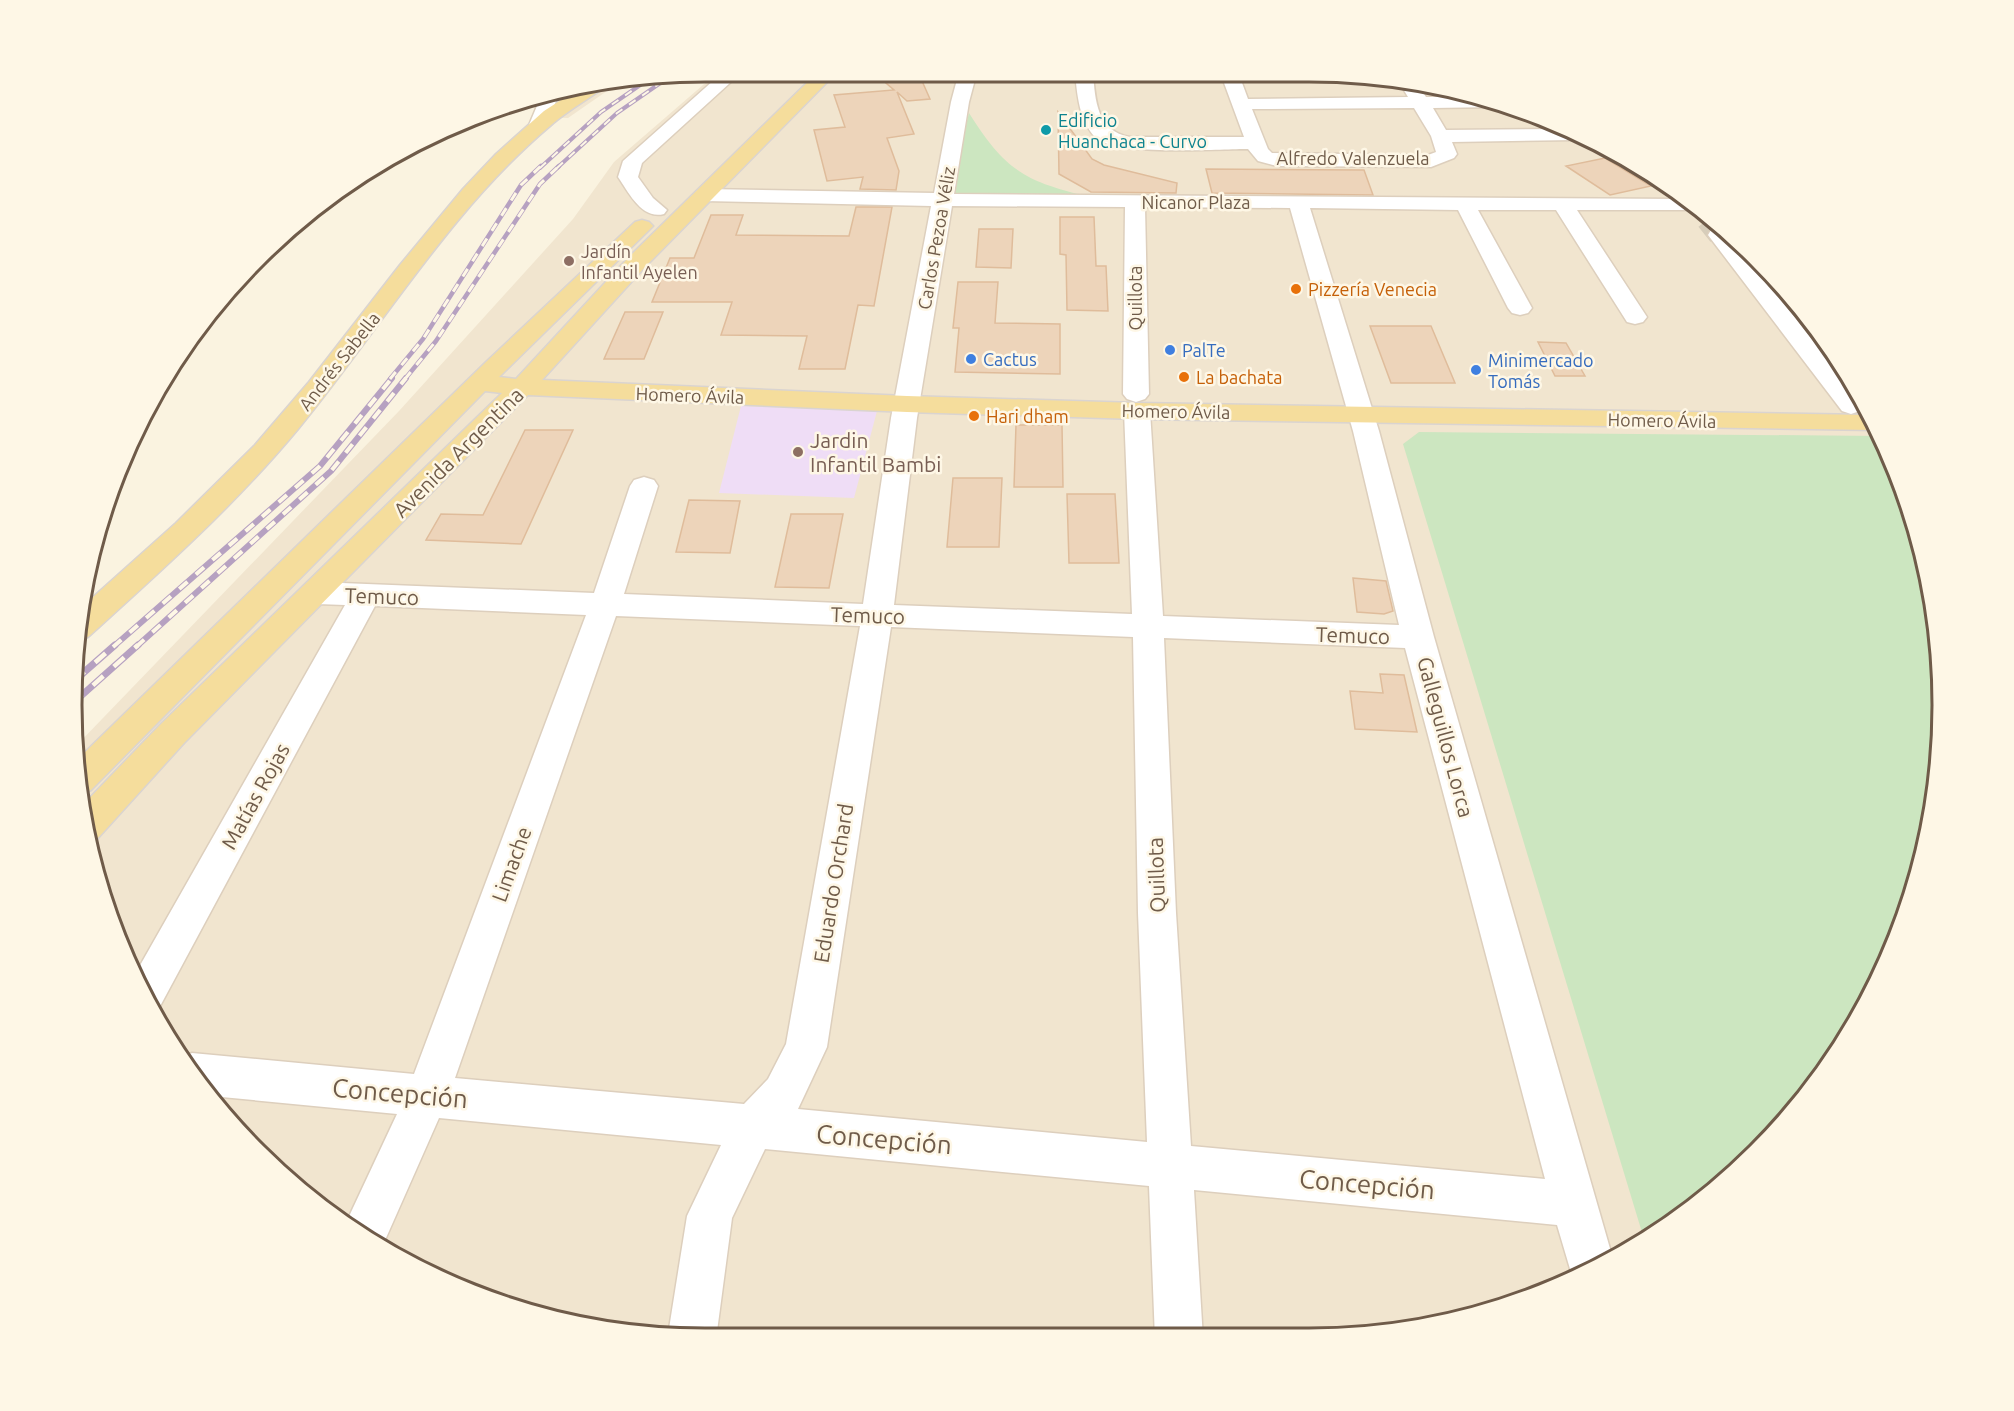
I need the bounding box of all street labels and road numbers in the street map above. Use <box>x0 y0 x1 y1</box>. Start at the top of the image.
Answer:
street label: Alfredo Valenzuela <box>1277 148 1430 168</box>
street label: Carlos Pezoa Véliz <box>914 165 958 311</box>
street label: Nicanor Plaza <box>1142 192 1250 212</box>
street label: Quillota <box>1125 266 1146 330</box>
street label: Andrés Sabella <box>294 308 384 414</box>
street label: Avenida Argentina <box>388 382 528 522</box>
street label: Homero Ávila <box>635 382 745 407</box>
street label: Homero Ávila <box>1122 399 1231 422</box>
street label: Homero Ávila <box>1608 408 1717 431</box>
street label: Temuco <box>344 583 420 609</box>
street label: Temuco <box>830 602 906 628</box>
street label: Temuco <box>1315 622 1391 648</box>
street label: Galleguillos Lorca <box>1413 654 1479 820</box>
street label: Matías Rojas <box>216 739 294 853</box>
street label: Eduardo Orchard <box>809 802 857 964</box>
street label: Limache <box>486 823 536 905</box>
street label: Quillota <box>1143 837 1169 913</box>
street label: Concepción <box>331 1073 469 1113</box>
street label: Concepción <box>815 1119 953 1159</box>
street label: Concepción <box>1298 1164 1436 1204</box>

